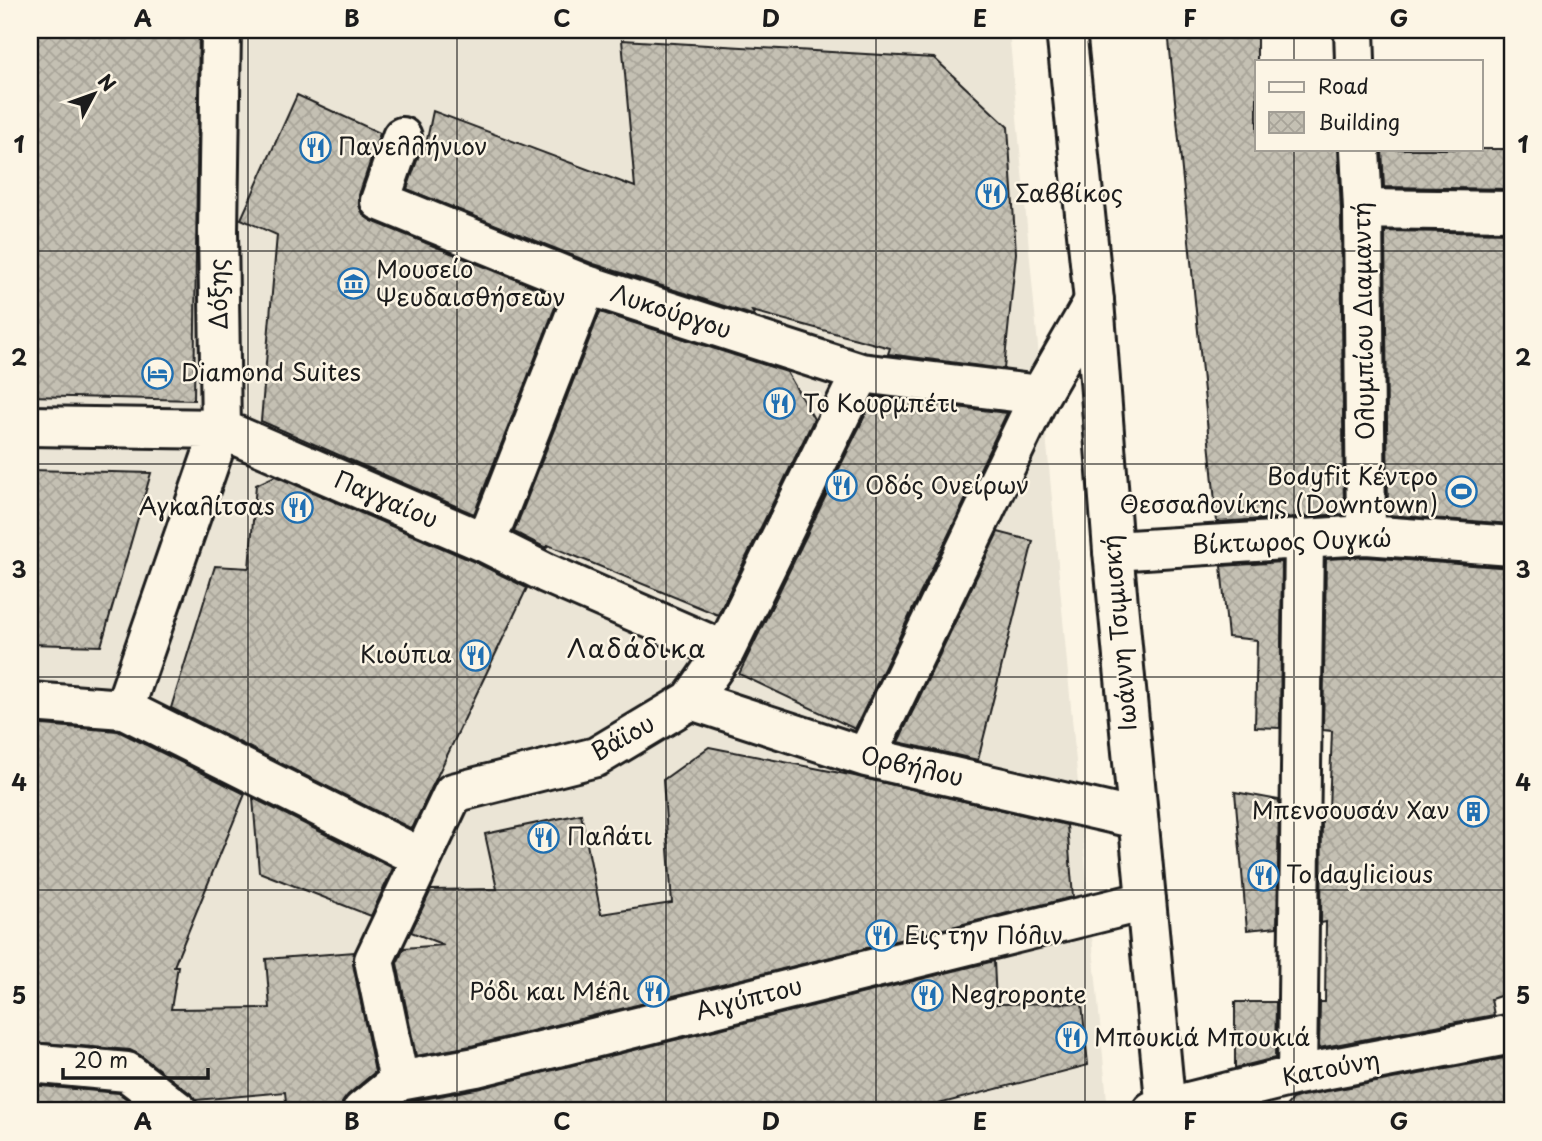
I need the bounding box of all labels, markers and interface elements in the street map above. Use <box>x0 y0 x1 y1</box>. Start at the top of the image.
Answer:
text: A <box>134 0 152 35</box>
text: B <box>344 0 360 35</box>
text: C <box>553 0 571 35</box>
text: D <box>762 0 780 35</box>
text: E <box>973 0 987 35</box>
text: F <box>1183 0 1197 35</box>
text: G <box>1390 0 1408 35</box>
north arrow <box>60 60 130 130</box>
legend <box>1255 60 1482 150</box>
text: N <box>92 67 123 97</box>
text: Road <box>1318 69 1369 101</box>
text: Building <box>1318 105 1400 137</box>
text: 1 <box>14 126 25 161</box>
text: 1 <box>1518 126 1529 161</box>
place label: Πανελλήνιον <box>338 127 488 163</box>
restaurant icon: Πανελλήνιον <box>298 130 332 164</box>
place label: Σαββίκος <box>1015 174 1123 210</box>
restaurant icon: Σαββίκος <box>975 177 1009 211</box>
street label: Ολυμπίου Διαμαντή <box>1342 202 1382 440</box>
place label: Μουσείο Ψευδαισθήσεων <box>376 250 566 314</box>
street label: Δόξης <box>198 258 236 330</box>
museum icon: Μουσείο Ψευδαισθήσεων <box>336 267 370 301</box>
street label: Λυκούργου <box>606 274 737 347</box>
text: 2 <box>11 339 27 374</box>
text: 2 <box>1515 339 1531 374</box>
place label: Diamond Suites <box>181 353 361 389</box>
hotel icon: Diamond Suites <box>141 356 175 390</box>
place label: Το Κουρμπέτι <box>803 384 958 420</box>
restaurant icon: Το Κουρμπέτι <box>763 387 797 421</box>
place label: Bodyfit Κέντρο Θεσσαλονίκης (Downtown) <box>1119 457 1438 521</box>
street label: Παγγαίου <box>329 460 444 536</box>
place label: Οδός Ονείρων <box>865 466 1030 502</box>
restaurant icon: Οδός Ονείρων <box>825 469 859 503</box>
sports icon: Bodyfit Κέντρο Θεσσαλονίκης (Downtown) <box>1444 474 1478 508</box>
place label: Αγκαλίτσαs <box>139 487 275 523</box>
restaurant icon: Αγκαλίτσαs <box>281 490 315 524</box>
street label: Βίκτωρος Ουγκώ <box>1192 519 1392 561</box>
street label: Ιωάννη Τσιμισκή <box>1091 534 1145 733</box>
text: 3 <box>11 551 27 586</box>
text: 3 <box>1515 551 1531 586</box>
district label: Λαδάδικα <box>567 628 707 667</box>
place label: Κιούπια <box>360 635 452 671</box>
restaurant icon: Κιούπια <box>458 638 492 672</box>
street label: Βάϊου <box>584 704 660 768</box>
street label: Ορβήλου <box>858 736 967 794</box>
text: 4 <box>11 764 27 799</box>
text: 4 <box>1515 764 1531 799</box>
place label: Μπενσουσάν Χαν <box>1252 791 1450 827</box>
building icon: Μπενσουσάν Χαν <box>1456 794 1490 828</box>
place label: Παλάτι <box>567 817 652 853</box>
restaurant icon: Παλάτι <box>527 820 561 854</box>
place label: To daylicious <box>1286 855 1433 891</box>
restaurant icon: To daylicious <box>1246 858 1280 892</box>
place label: Εις την Πόλιν <box>904 916 1063 952</box>
restaurant icon: Εις την Πόλιν <box>864 919 898 953</box>
street label: Αιγύπτου <box>691 966 806 1028</box>
place label: Ρόδι και Μέλι <box>469 972 630 1008</box>
restaurant icon: Ρόδι και Μέλι <box>636 975 670 1009</box>
place label: Negroponte <box>950 975 1087 1011</box>
text: 5 <box>12 977 26 1012</box>
text: 5 <box>1516 977 1530 1012</box>
restaurant icon: Negroponte <box>910 978 944 1012</box>
place label: Μπουκιά Μπουκιά <box>1094 1018 1311 1054</box>
restaurant icon: Μπουκιά Μπουκιά <box>1054 1021 1088 1055</box>
scale bar <box>63 1036 208 1080</box>
street label: Κατούνη <box>1279 1040 1382 1094</box>
text: 20 m <box>74 1043 128 1075</box>
text: A <box>134 1103 152 1138</box>
text: B <box>344 1103 360 1138</box>
text: C <box>553 1103 571 1138</box>
text: D <box>762 1103 780 1138</box>
text: E <box>973 1103 987 1138</box>
text: F <box>1183 1103 1197 1138</box>
text: G <box>1390 1103 1408 1138</box>

